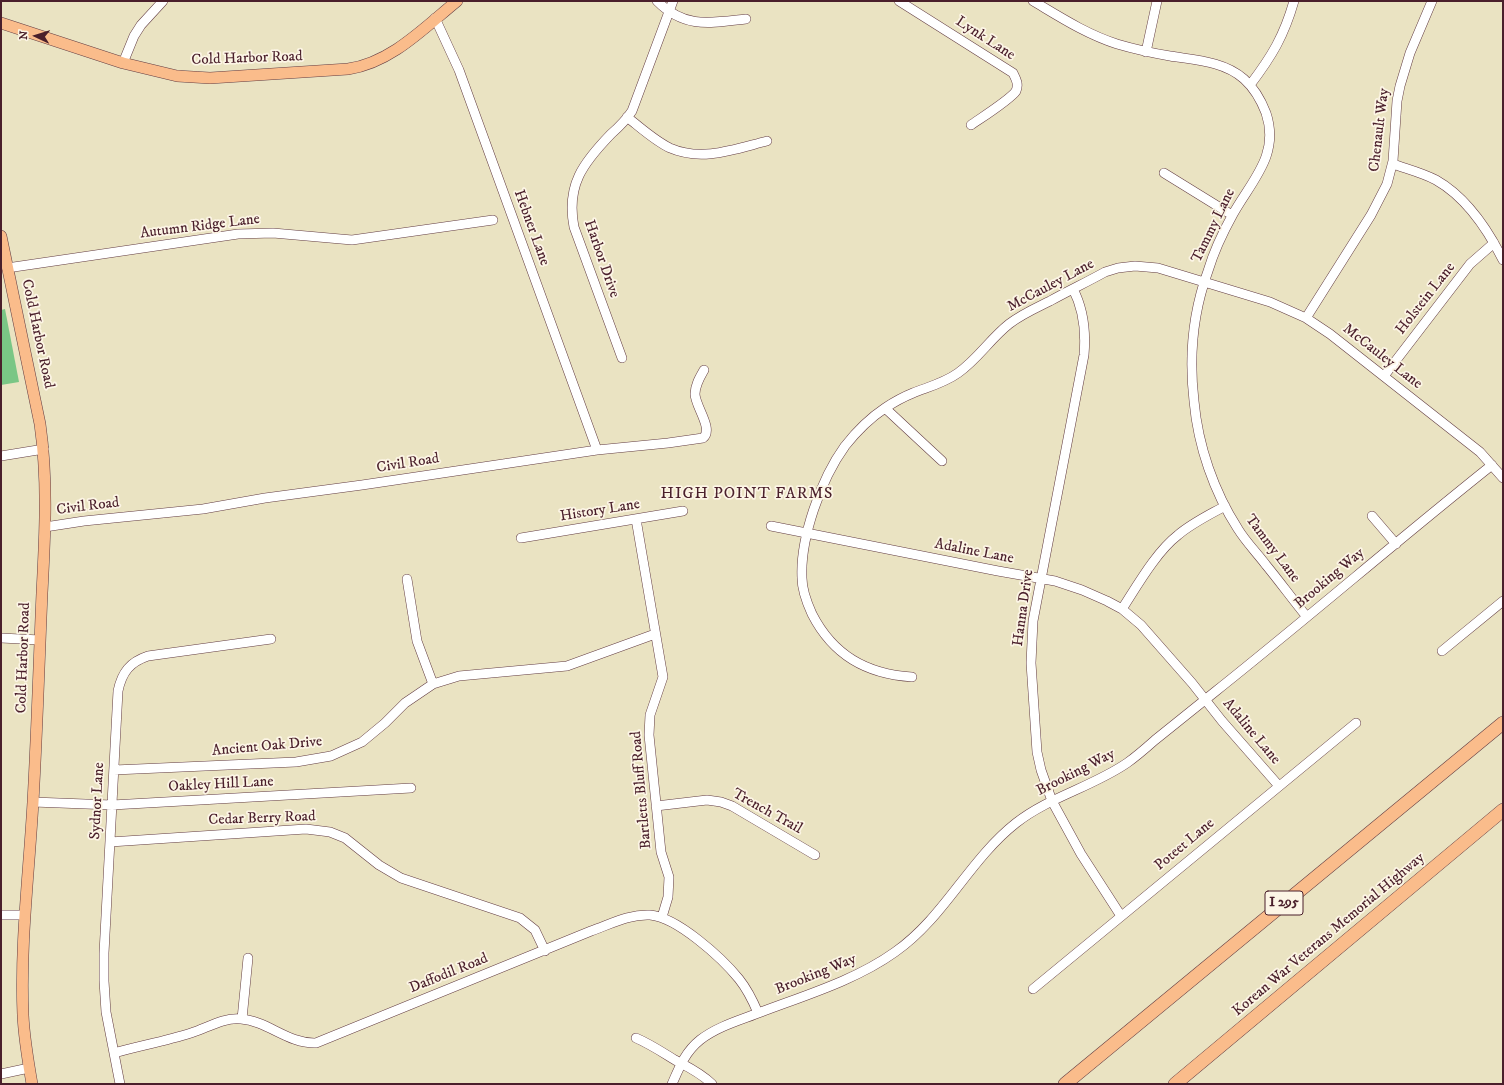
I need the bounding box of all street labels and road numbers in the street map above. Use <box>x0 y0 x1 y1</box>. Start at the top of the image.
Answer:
street label: Lynk Lane <box>952 13 1018 65</box>
street label: Cold Harbor Road <box>191 48 303 70</box>
street label: Chenault Way <box>1366 87 1394 173</box>
street label: Tammy Lane <box>1188 186 1240 266</box>
street label: Hebner Lane <box>509 188 553 268</box>
street label: Autumn Ridge Lane <box>139 211 261 243</box>
street label: Harbor Drive <box>579 218 623 300</box>
street label: McCauley Lane <box>1005 256 1097 316</box>
street label: Holstein Lane <box>1392 259 1460 339</box>
street label: Cold Harbor Road <box>17 278 57 390</box>
street label: McCauley Lane <box>1339 320 1425 394</box>
street label: Civil Road <box>375 450 441 478</box>
street label: Civil Road <box>56 494 120 520</box>
street label: History Lane <box>559 496 641 526</box>
street label: Tammy Lane <box>1241 512 1303 586</box>
street label: Adaline Lane <box>933 536 1015 568</box>
street label: Brooking Way <box>1291 545 1369 613</box>
street label: Hanna Drive <box>1010 568 1038 648</box>
street label: Cold Harbor Road <box>13 602 35 714</box>
street label: Adaline Lane <box>1218 696 1284 768</box>
street label: Bartletts Bluff Road <box>628 730 656 850</box>
street label: Ancient Oak Drive <box>211 733 323 761</box>
street label: Brooking Way <box>1034 746 1118 800</box>
street label: Sydnor Lane <box>87 762 109 840</box>
street label: Oakley Hill Lane <box>168 773 274 797</box>
street label: Trench Trail <box>729 785 805 839</box>
street label: Cedar Berry Road <box>208 808 316 830</box>
street label: Poteet Lane <box>1152 815 1218 875</box>
street label: Korean War Veterans Memorial Highway <box>1229 849 1429 1021</box>
road number: I 295 <box>1265 891 1303 915</box>
street label: Daffodil Road <box>407 950 491 998</box>
street label: Brooking Way <box>773 951 859 999</box>

